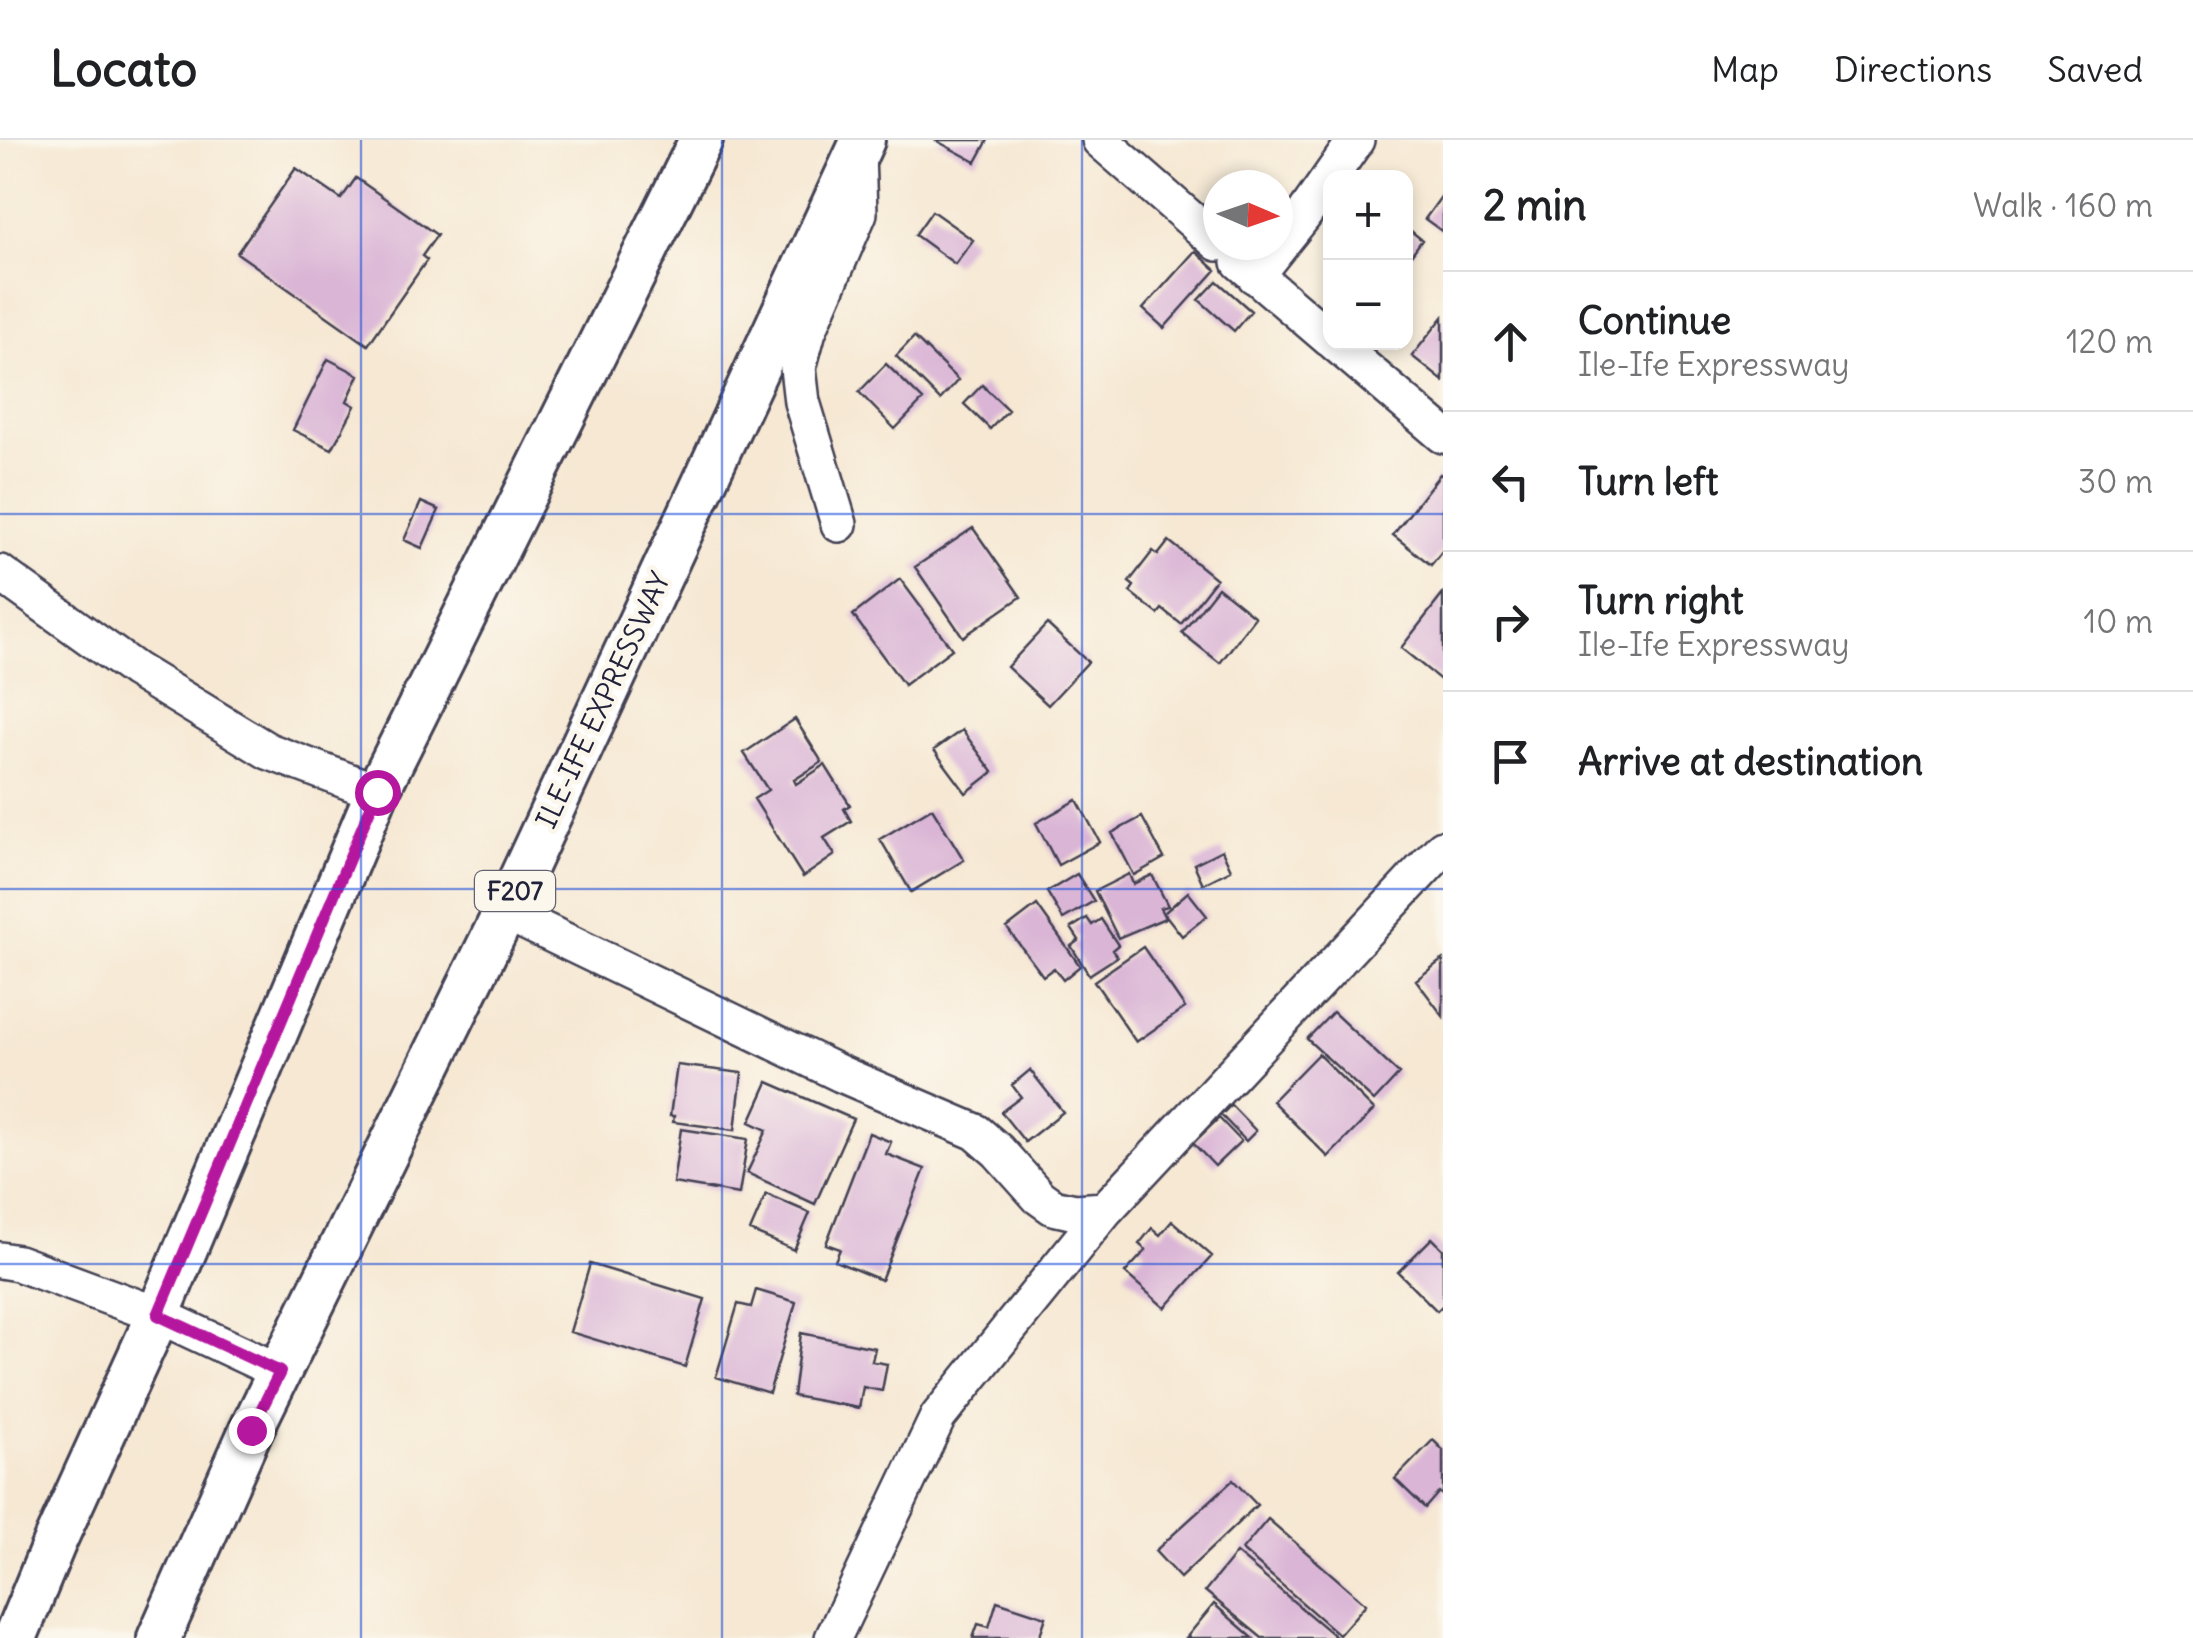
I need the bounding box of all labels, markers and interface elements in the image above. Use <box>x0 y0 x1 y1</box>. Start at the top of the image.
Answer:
text: Locato <box>50 39 197 99</box>
text: Map <box>1711 47 1779 91</box>
text: Directions <box>1834 47 1992 91</box>
text: Saved <box>2047 47 2143 91</box>
north arrow <box>1203 170 1293 260</box>
map controls <box>1323 170 1413 350</box>
button: + <box>1323 170 1413 260</box>
text: 2 min <box>1483 179 1587 231</box>
text: Walk · 160 m <box>1973 185 2153 226</box>
button: − <box>1323 260 1413 350</box>
text: Continue <box>1578 297 1731 344</box>
icon: ahead <box>1483 314 1538 369</box>
text: 120 m <box>2066 321 2153 362</box>
text: Ile-Ife Expressway <box>1578 344 1850 385</box>
icon: left <box>1483 454 1538 509</box>
text: Turn left <box>1578 458 1718 505</box>
text: 30 m <box>2078 461 2153 502</box>
street label: ILE-IFE EXPRESSWAY <box>528 566 678 834</box>
text: Turn right <box>1578 577 1744 624</box>
icon: right <box>1483 594 1538 649</box>
text: 10 m <box>2084 601 2153 642</box>
text: Ile-Ife Expressway <box>1578 624 1850 665</box>
icon: arrive <box>1483 734 1538 789</box>
text: Arrive at destination <box>1578 738 1923 785</box>
route start <box>355 770 401 816</box>
road number: F207 <box>475 871 555 911</box>
route end <box>229 1408 275 1454</box>

